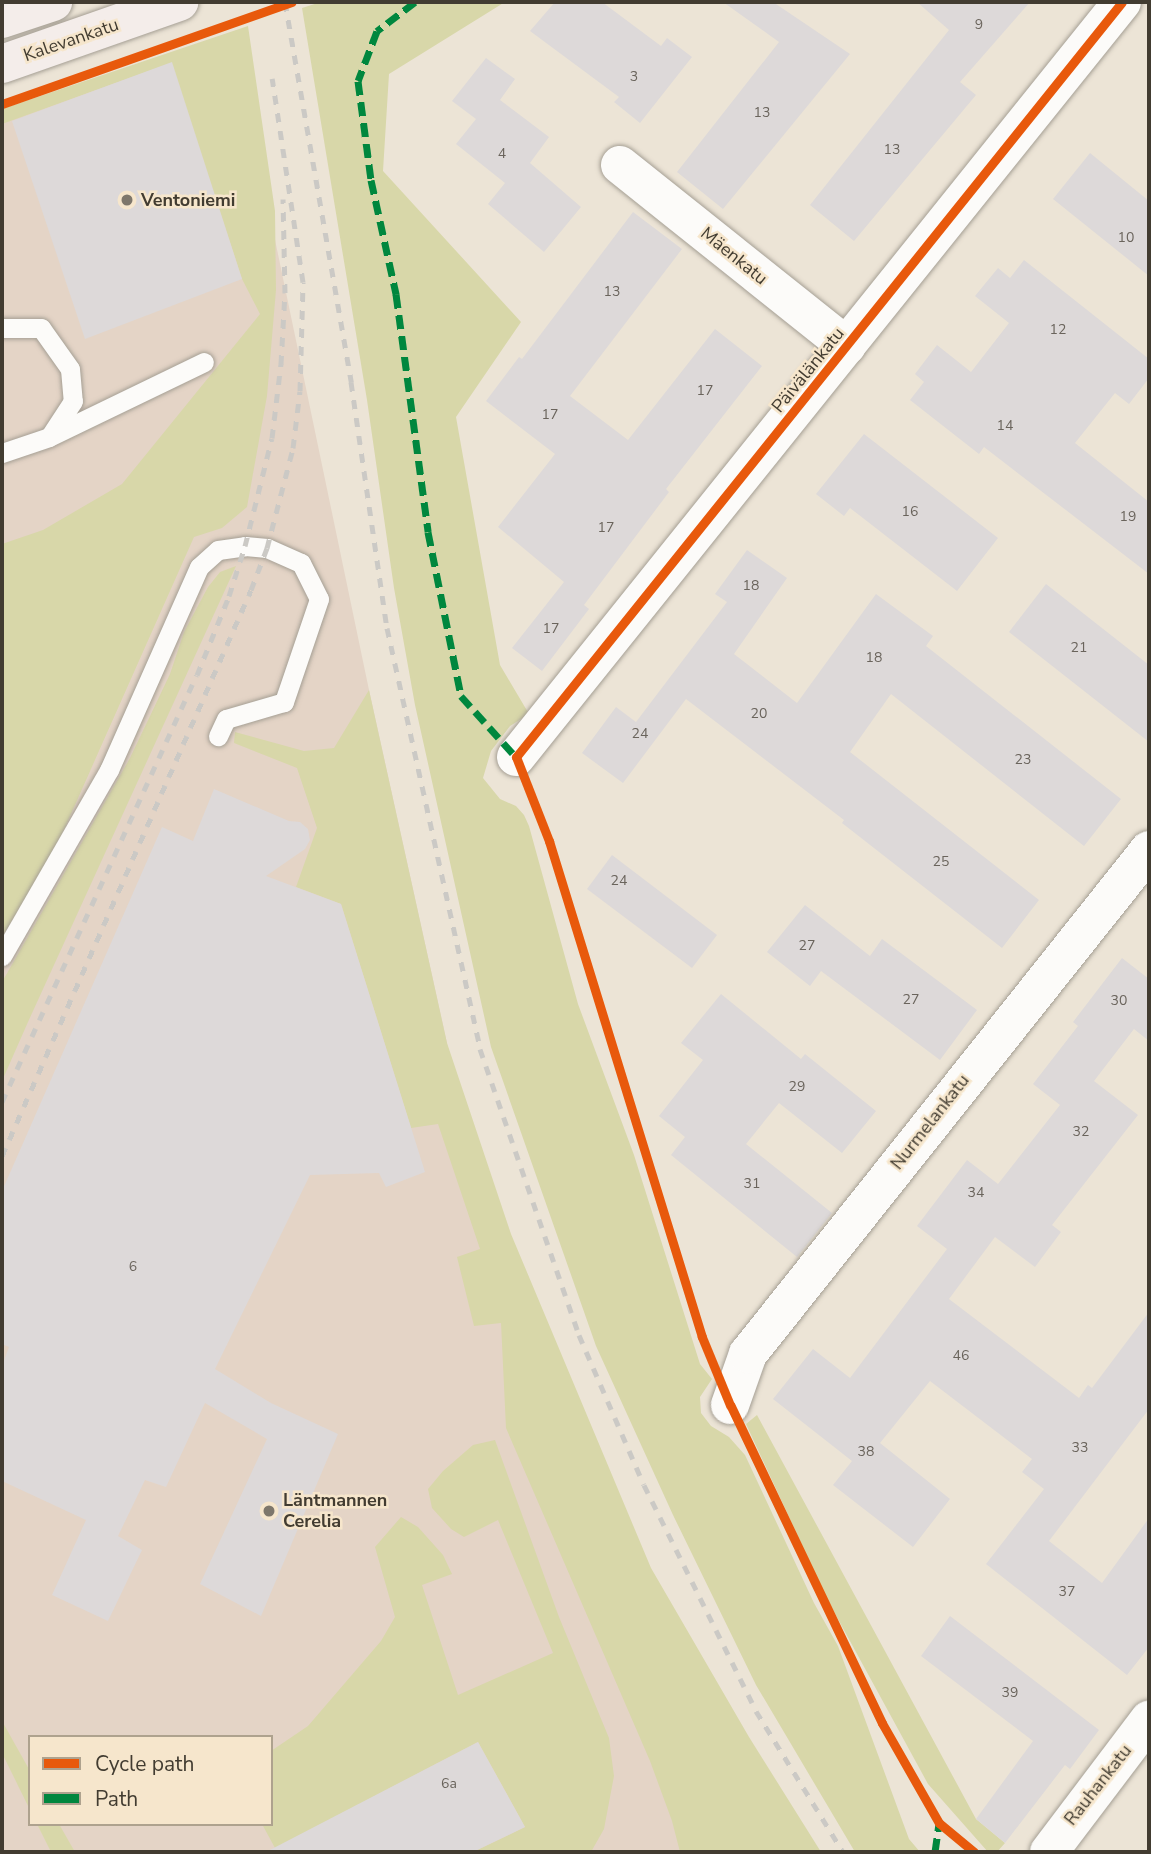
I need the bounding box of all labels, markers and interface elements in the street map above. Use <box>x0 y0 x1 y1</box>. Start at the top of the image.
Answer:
street label: Kalevankatu <box>21 14 121 66</box>
house number: 9 <box>975 17 983 33</box>
house number: 3 <box>630 69 638 85</box>
house number: 13 <box>754 105 770 121</box>
house number: 13 <box>884 142 900 158</box>
house number: 4 <box>498 146 506 162</box>
place label: Ventoniemi <box>141 189 235 211</box>
marker: Ventoniemi <box>119 192 135 208</box>
street label: Mäenkatu <box>696 223 772 289</box>
house number: 10 <box>1118 230 1134 246</box>
house number: 13 <box>604 284 620 300</box>
house number: 12 <box>1050 322 1066 338</box>
street label: Päivälänkatu <box>767 323 849 417</box>
house number: 17 <box>697 383 713 399</box>
house number: 17 <box>542 407 558 423</box>
house number: 14 <box>997 418 1013 434</box>
house number: 16 <box>902 504 918 520</box>
house number: 19 <box>1120 509 1136 525</box>
house number: 17 <box>598 520 614 536</box>
house number: 18 <box>743 578 759 594</box>
house number: 17 <box>543 621 559 637</box>
house number: 21 <box>1071 640 1087 656</box>
house number: 18 <box>866 650 882 666</box>
house number: 20 <box>751 706 767 722</box>
house number: 24 <box>632 726 648 742</box>
house number: 23 <box>1015 752 1031 768</box>
house number: 25 <box>933 854 949 870</box>
house number: 24 <box>611 873 627 889</box>
house number: 27 <box>799 938 815 954</box>
house number: 27 <box>903 992 919 1008</box>
house number: 30 <box>1111 993 1127 1009</box>
street label: Nurmelankatu <box>886 1070 974 1174</box>
house number: 29 <box>789 1079 805 1095</box>
house number: 32 <box>1073 1124 1089 1140</box>
house number: 31 <box>744 1176 760 1192</box>
house number: 34 <box>968 1185 984 1201</box>
house number: 6 <box>129 1259 137 1275</box>
house number: 46 <box>953 1348 969 1364</box>
house number: 33 <box>1072 1440 1088 1456</box>
house number: 38 <box>858 1444 874 1460</box>
place label: Läntmannen Cerelia <box>283 1490 387 1532</box>
marker: Läntmannen Cerelia <box>261 1503 277 1519</box>
house number: 37 <box>1059 1584 1075 1600</box>
house number: 39 <box>1002 1685 1018 1701</box>
legend <box>28 1735 273 1826</box>
street label: Rauhankatu <box>1060 1740 1136 1830</box>
text: Cycle path <box>95 1750 194 1778</box>
house number: 6a <box>441 1776 457 1792</box>
text: Path <box>95 1785 138 1813</box>

